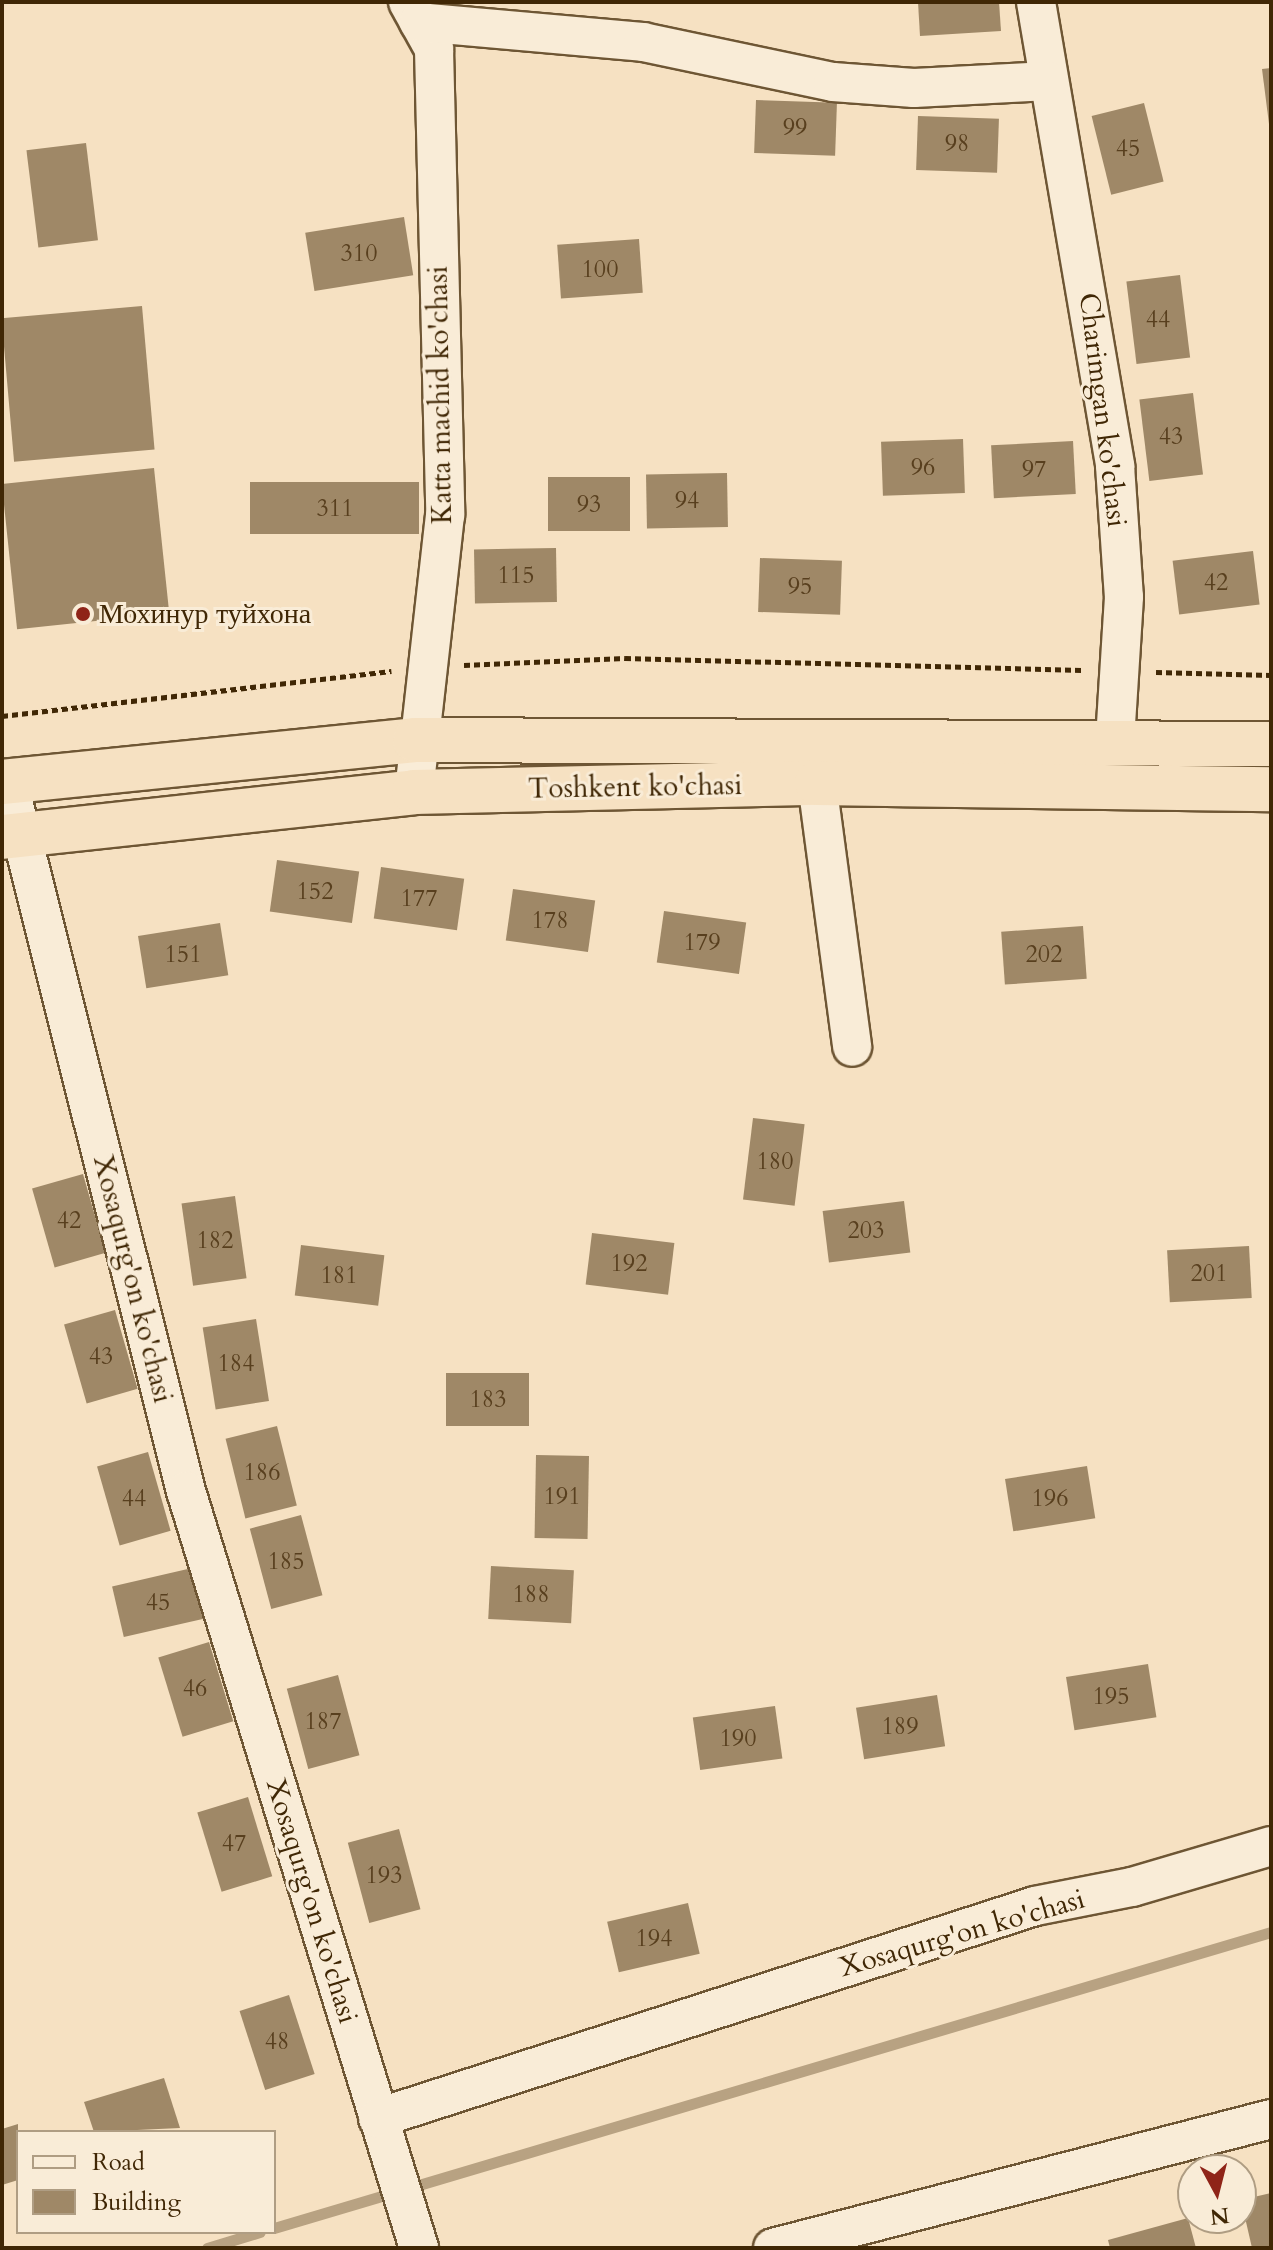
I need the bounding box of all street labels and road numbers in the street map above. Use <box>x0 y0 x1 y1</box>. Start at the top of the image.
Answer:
street label: Katta machid ko'chasi <box>421 266 459 524</box>
street label: Charimgan ko'chasi <box>1072 291 1134 529</box>
street label: Toshkent ko'chasi <box>528 768 742 806</box>
street label: Xosaqurg'on ko'chasi <box>86 1152 180 1406</box>
street label: Xosaqurg'on ko'chasi <box>259 1775 365 2027</box>
street label: Xosaqurg'on ko'chasi <box>835 1882 1089 1984</box>

